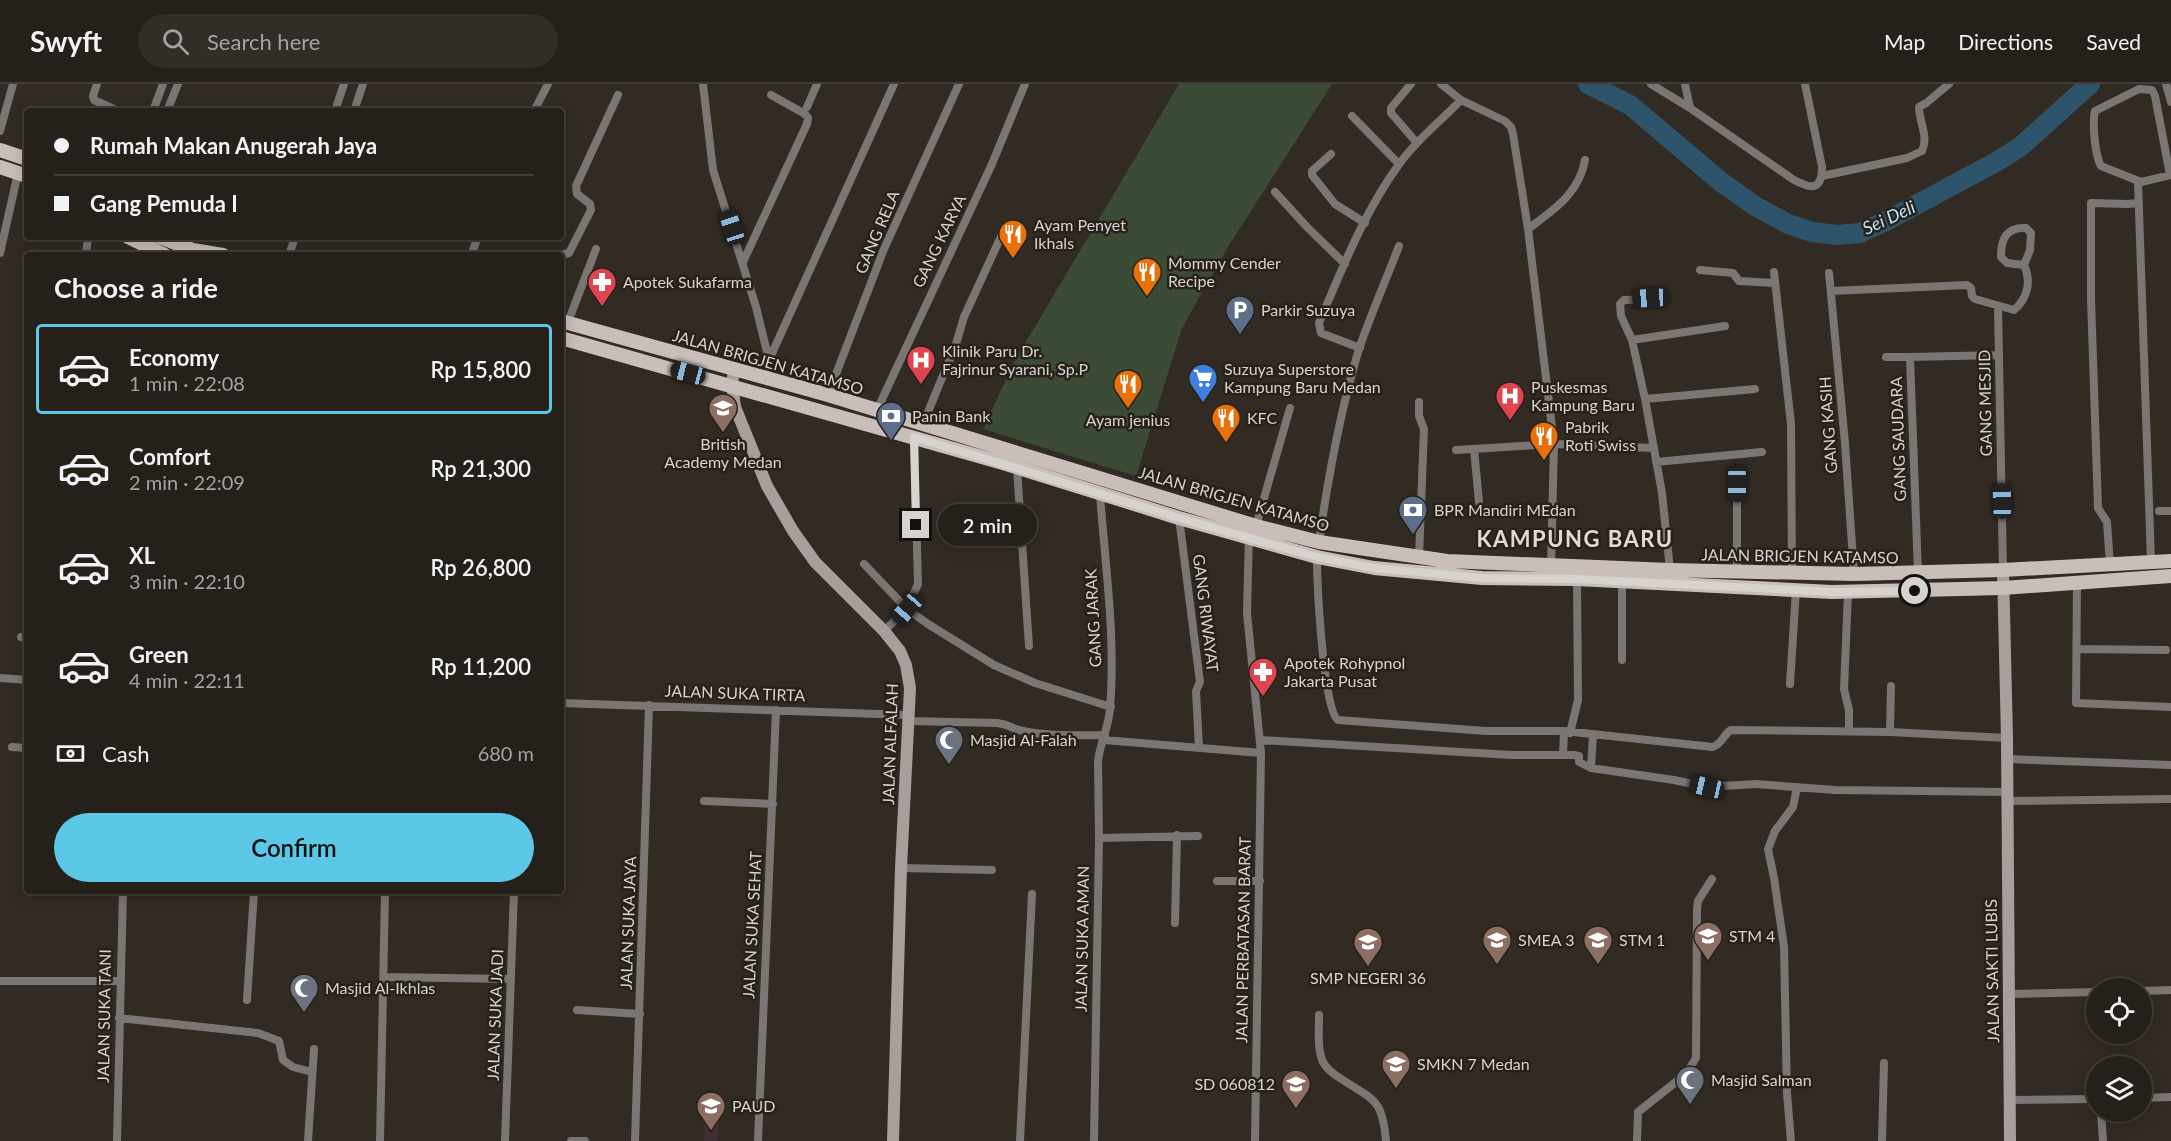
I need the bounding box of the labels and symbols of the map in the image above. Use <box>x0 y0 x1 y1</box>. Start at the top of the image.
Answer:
street label: GANG RELA <box>850 187 903 276</box>
street label: GANG KARYA <box>908 191 969 290</box>
water label: Sei Deli <box>1859 195 1918 239</box>
car <box>718 207 746 247</box>
place label: Ayam Penyet Ikhals <box>1034 215 1126 252</box>
restaurant icon: Ayam Penyet Ikhals <box>997 218 1029 260</box>
place label: Mommy Cender Recipe <box>1168 253 1281 290</box>
restaurant icon: Mommy Cender Recipe <box>1131 256 1163 298</box>
pharmacy icon: Apotek Sukafarma <box>586 266 618 308</box>
place label: Apotek Sukafarma <box>623 272 752 291</box>
car <box>1632 288 1668 308</box>
parking icon: Parkir Suzuya <box>1224 294 1256 336</box>
place label: Parkir Suzuya <box>1261 300 1355 319</box>
street label: JALAN BRIGJEN KATAMSO <box>671 325 866 398</box>
place label: Klinik Paru Dr. Fajrinur Syarani, Sp.P <box>942 341 1088 378</box>
hospital icon: Klinik Paru Dr. Fajrinur Syarani, Sp.P <box>905 344 937 386</box>
street label: GANG MESJID <box>1974 350 1995 456</box>
place label: Suzuya Superstore Kampung Baru Medan <box>1224 359 1381 396</box>
car <box>668 360 708 386</box>
supermarket icon: Suzuya Superstore Kampung Baru Medan <box>1187 362 1219 404</box>
restaurant icon: Ayam jenius <box>1112 368 1144 410</box>
street label: GANG KASIH <box>1815 376 1840 474</box>
street label: GANG SAUDARA <box>1886 376 1909 502</box>
place label: Puskesmas Kampung Baru <box>1531 377 1635 414</box>
hospital icon: Puskesmas Kampung Baru <box>1494 380 1526 422</box>
school or university icon: British Academy Medan <box>707 392 739 434</box>
bank icon: Panin Bank <box>875 400 907 442</box>
restaurant icon: KFC <box>1210 402 1242 444</box>
place label: Panin Bank <box>912 406 991 425</box>
place label: KFC <box>1247 408 1278 427</box>
place label: Ayam jenius <box>1086 410 1170 429</box>
place label: Pabrik Roti Swiss <box>1565 417 1636 454</box>
restaurant icon: Pabrik Roti Swiss <box>1528 420 1560 462</box>
place label: British Academy Medan <box>664 434 782 471</box>
street label: JALAN BRIGJEN KATAMSO <box>1137 462 1332 535</box>
car <box>1728 466 1746 502</box>
car <box>1993 483 2011 519</box>
bank icon: BPR Mandiri MEdan <box>1397 494 1429 536</box>
place label: BPR Mandiri MEdan <box>1434 500 1576 519</box>
callout: 2 min <box>937 504 1036 546</box>
route end <box>902 511 929 538</box>
district label: KAMPUNG BARU <box>1476 525 1674 552</box>
street label: JALAN BRIGJEN KATAMSO <box>1701 544 1899 567</box>
street label: GANG RIWAYAT <box>1190 553 1223 673</box>
street label: GANG JARAK <box>1080 568 1105 668</box>
route start <box>1901 577 1928 604</box>
car <box>888 590 926 628</box>
place label: Apotek Rohypnol Jakarta Pusat <box>1284 653 1405 690</box>
pharmacy icon: Apotek Rohypnol Jakarta Pusat <box>1247 656 1279 698</box>
street label: JALAN SUKA TIRTA <box>664 681 806 704</box>
street label: JALAN ALFALAH <box>878 683 901 805</box>
mosque icon: Masjid Al-Falah <box>933 724 965 766</box>
place label: Masjid Al-Falah <box>970 730 1077 749</box>
car <box>1687 774 1727 800</box>
street label: JALAN PERBATASAN BARAT <box>1231 836 1254 1043</box>
street label: JALAN SUKA SEHAT <box>738 850 765 999</box>
street label: JALAN SUKA JAYA <box>616 856 639 990</box>
street label: JALAN SUKA AMAN <box>1071 866 1092 1012</box>
street label: JALAN SAKTI LUBIS <box>1981 899 2002 1043</box>
school or university icon: STM 4 <box>1692 920 1724 962</box>
school or university icon: SMEA 3 <box>1481 924 1513 966</box>
school or university icon: STM 1 <box>1582 924 1614 966</box>
school or university icon: SMP NEGERI 36 <box>1352 926 1384 968</box>
place label: STM 4 <box>1729 926 1775 945</box>
place label: SMEA 3 <box>1518 930 1574 949</box>
place label: STM 1 <box>1619 930 1665 949</box>
street label: JALAN SUKA TANI <box>93 949 114 1083</box>
street label: JALAN SUKA JADI <box>483 949 506 1081</box>
place label: SMP NEGERI 36 <box>1310 968 1426 987</box>
mosque icon: Masjid Al-Ikhlas <box>288 972 320 1014</box>
place label: Masjid Al-Ikhlas <box>325 978 435 997</box>
school or university icon: SMKN 7 Medan <box>1380 1048 1412 1090</box>
place label: SMKN 7 Medan <box>1417 1054 1530 1073</box>
mosque icon: Masjid Salman <box>1674 1064 1706 1106</box>
school or university icon: SD 060812 <box>1280 1068 1312 1110</box>
place label: Masjid Salman <box>1711 1070 1812 1089</box>
place label: SD 060812 <box>1194 1074 1275 1093</box>
school or university icon: PAUD <box>695 1090 727 1132</box>
place label: PAUD <box>732 1096 775 1115</box>

